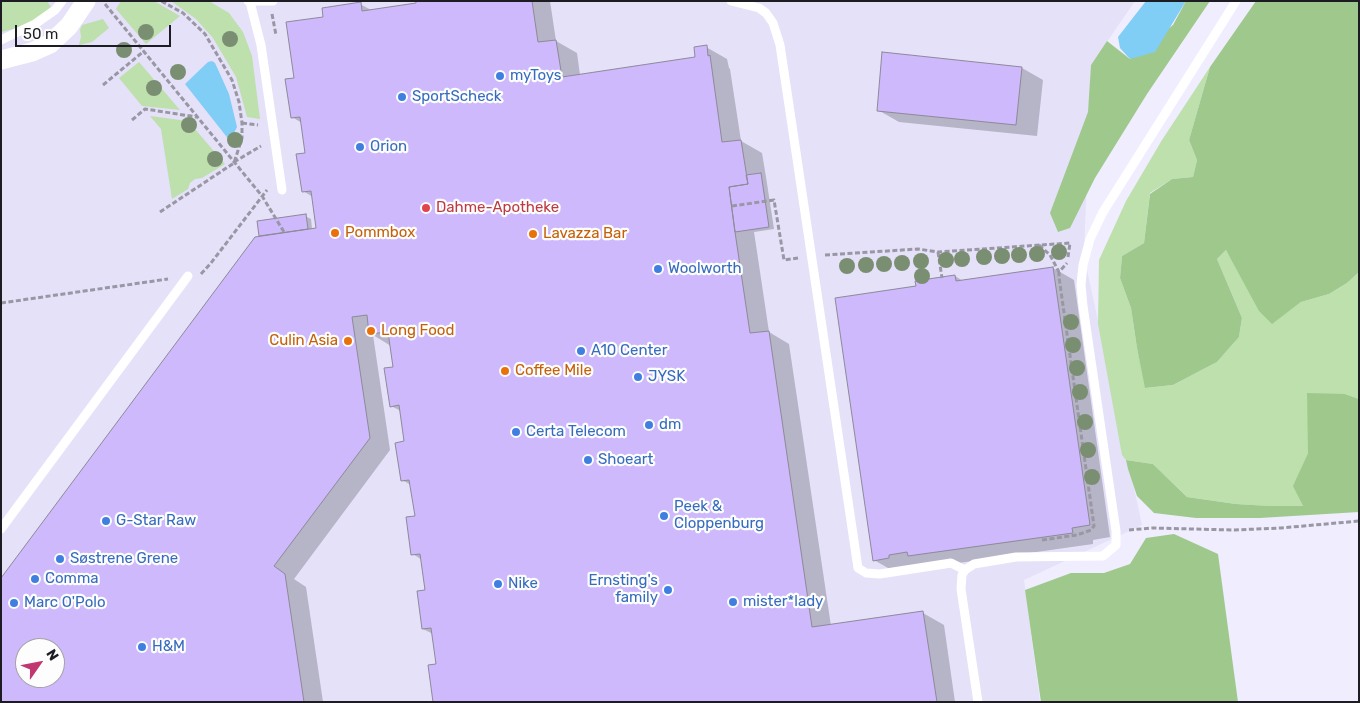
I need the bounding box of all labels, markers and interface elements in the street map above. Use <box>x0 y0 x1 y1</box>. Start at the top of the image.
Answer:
scale bar <box>18 15 174 47</box>
text: 50 m <box>23 25 58 43</box>
place label: myToys <box>510 67 561 85</box>
marker: myToys <box>494 70 506 82</box>
place label: SportScheck <box>412 88 502 106</box>
marker: SportScheck <box>396 91 408 103</box>
place label: Orion <box>370 138 407 156</box>
marker: Orion <box>354 141 366 153</box>
place label: Dahme-Apotheke <box>436 199 559 217</box>
marker: Dahme-Apotheke <box>420 202 432 214</box>
place label: Pommbox <box>345 224 415 242</box>
place label: Lavazza Bar <box>543 225 627 243</box>
marker: Pommbox <box>329 227 341 239</box>
marker: Lavazza Bar <box>527 228 539 240</box>
place label: Woolworth <box>668 260 742 278</box>
marker: Woolworth <box>652 263 664 275</box>
place label: Long Food <box>381 322 454 340</box>
marker: Long Food <box>365 325 377 337</box>
place label: Culin Asia <box>269 332 338 350</box>
marker: Culin Asia <box>342 335 354 347</box>
place label: A10 Center <box>591 342 667 360</box>
marker: A10 Center <box>575 345 587 357</box>
place label: Coffee Mile <box>515 362 592 380</box>
marker: Coffee Mile <box>499 365 511 377</box>
place label: JYSK <box>648 368 685 386</box>
marker: JYSK <box>632 371 644 383</box>
place label: dm <box>659 416 681 434</box>
marker: dm <box>643 419 655 431</box>
place label: Certa Telecom <box>526 423 626 441</box>
marker: Certa Telecom <box>510 426 522 438</box>
place label: Shoeart <box>598 451 653 469</box>
marker: Shoeart <box>582 454 594 466</box>
place label: Peek & Cloppenburg <box>674 498 764 533</box>
marker: Peek & Cloppenburg <box>658 510 670 522</box>
place label: G-Star Raw <box>116 512 196 530</box>
marker: G-Star Raw <box>100 515 112 527</box>
place label: Søstrene Grene <box>70 550 178 568</box>
marker: Søstrene Grene <box>54 553 66 565</box>
place label: Comma <box>45 570 99 588</box>
place label: Ernsting's family <box>588 572 658 607</box>
marker: Comma <box>29 573 41 585</box>
place label: Nike <box>508 575 538 593</box>
marker: Nike <box>492 578 504 590</box>
marker: Ernsting's family <box>662 584 674 596</box>
place label: mister*lady <box>743 593 823 611</box>
place label: Marc O'Polo <box>24 594 106 612</box>
marker: mister*lady <box>727 596 739 608</box>
marker: Marc O'Polo <box>8 597 20 609</box>
north arrow <box>15 638 65 688</box>
place label: H&M <box>152 638 185 656</box>
marker: H&M <box>136 641 148 653</box>
text: N <box>42 646 62 664</box>

